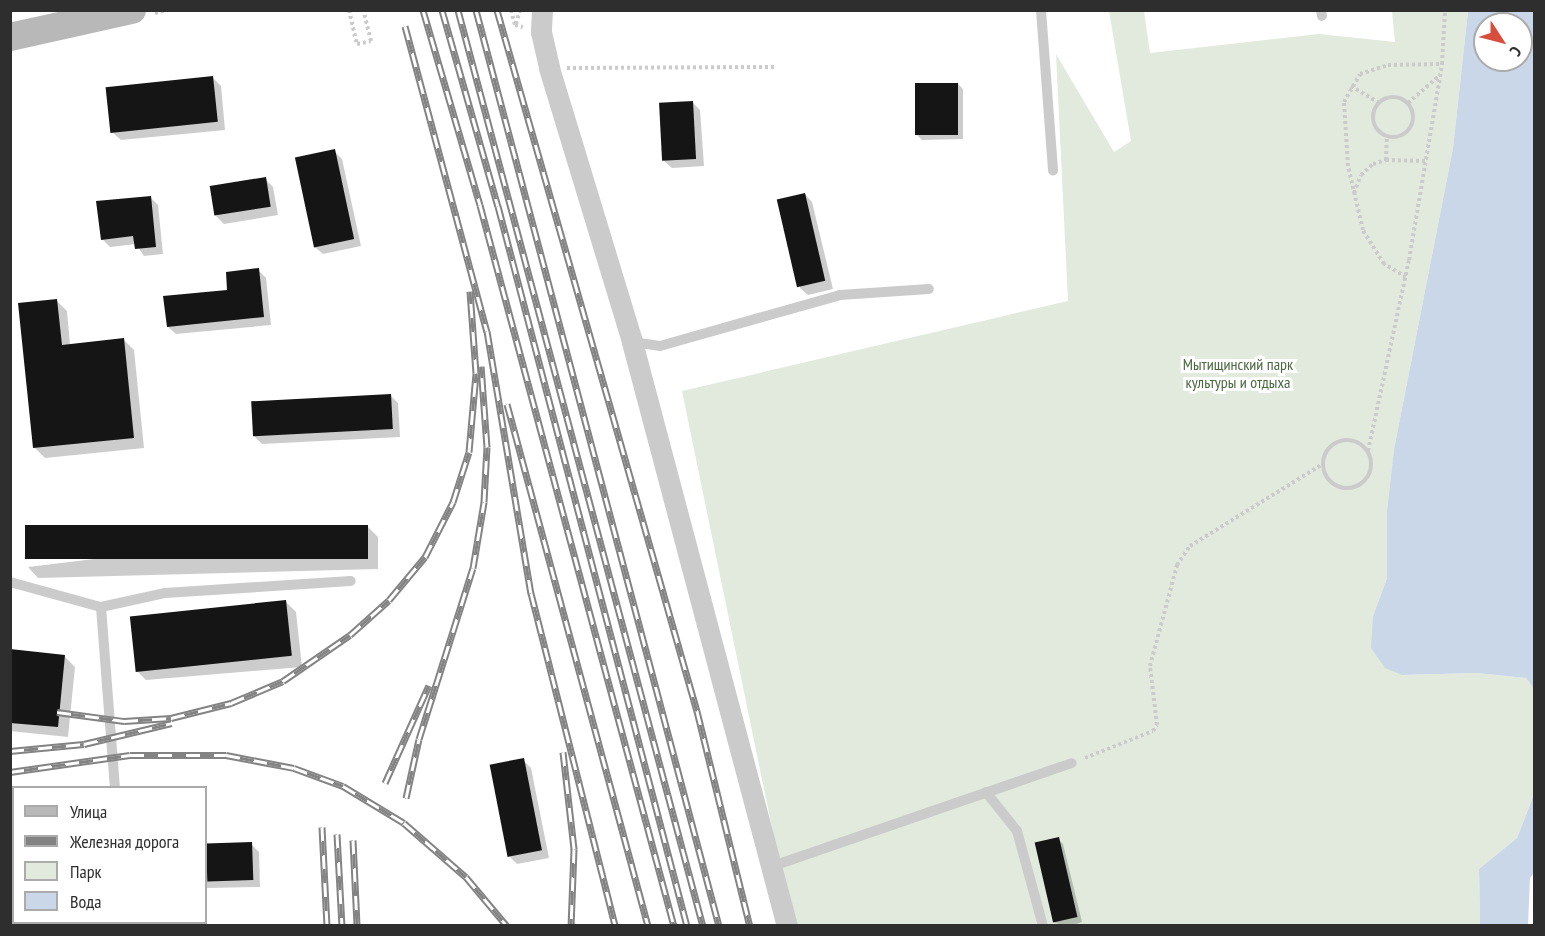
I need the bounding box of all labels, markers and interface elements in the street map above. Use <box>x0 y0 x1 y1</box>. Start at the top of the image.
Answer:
north arrow <box>1473 12 1533 72</box>
text: С <box>1506 43 1526 60</box>
park label: Мытищинский парк культуры и отдыха <box>1183 354 1293 392</box>
legend <box>12 786 207 924</box>
text: Улица <box>70 800 107 823</box>
text: Железная дорога <box>70 830 179 853</box>
text: Парк <box>70 860 101 883</box>
text: Вода <box>70 890 101 913</box>

